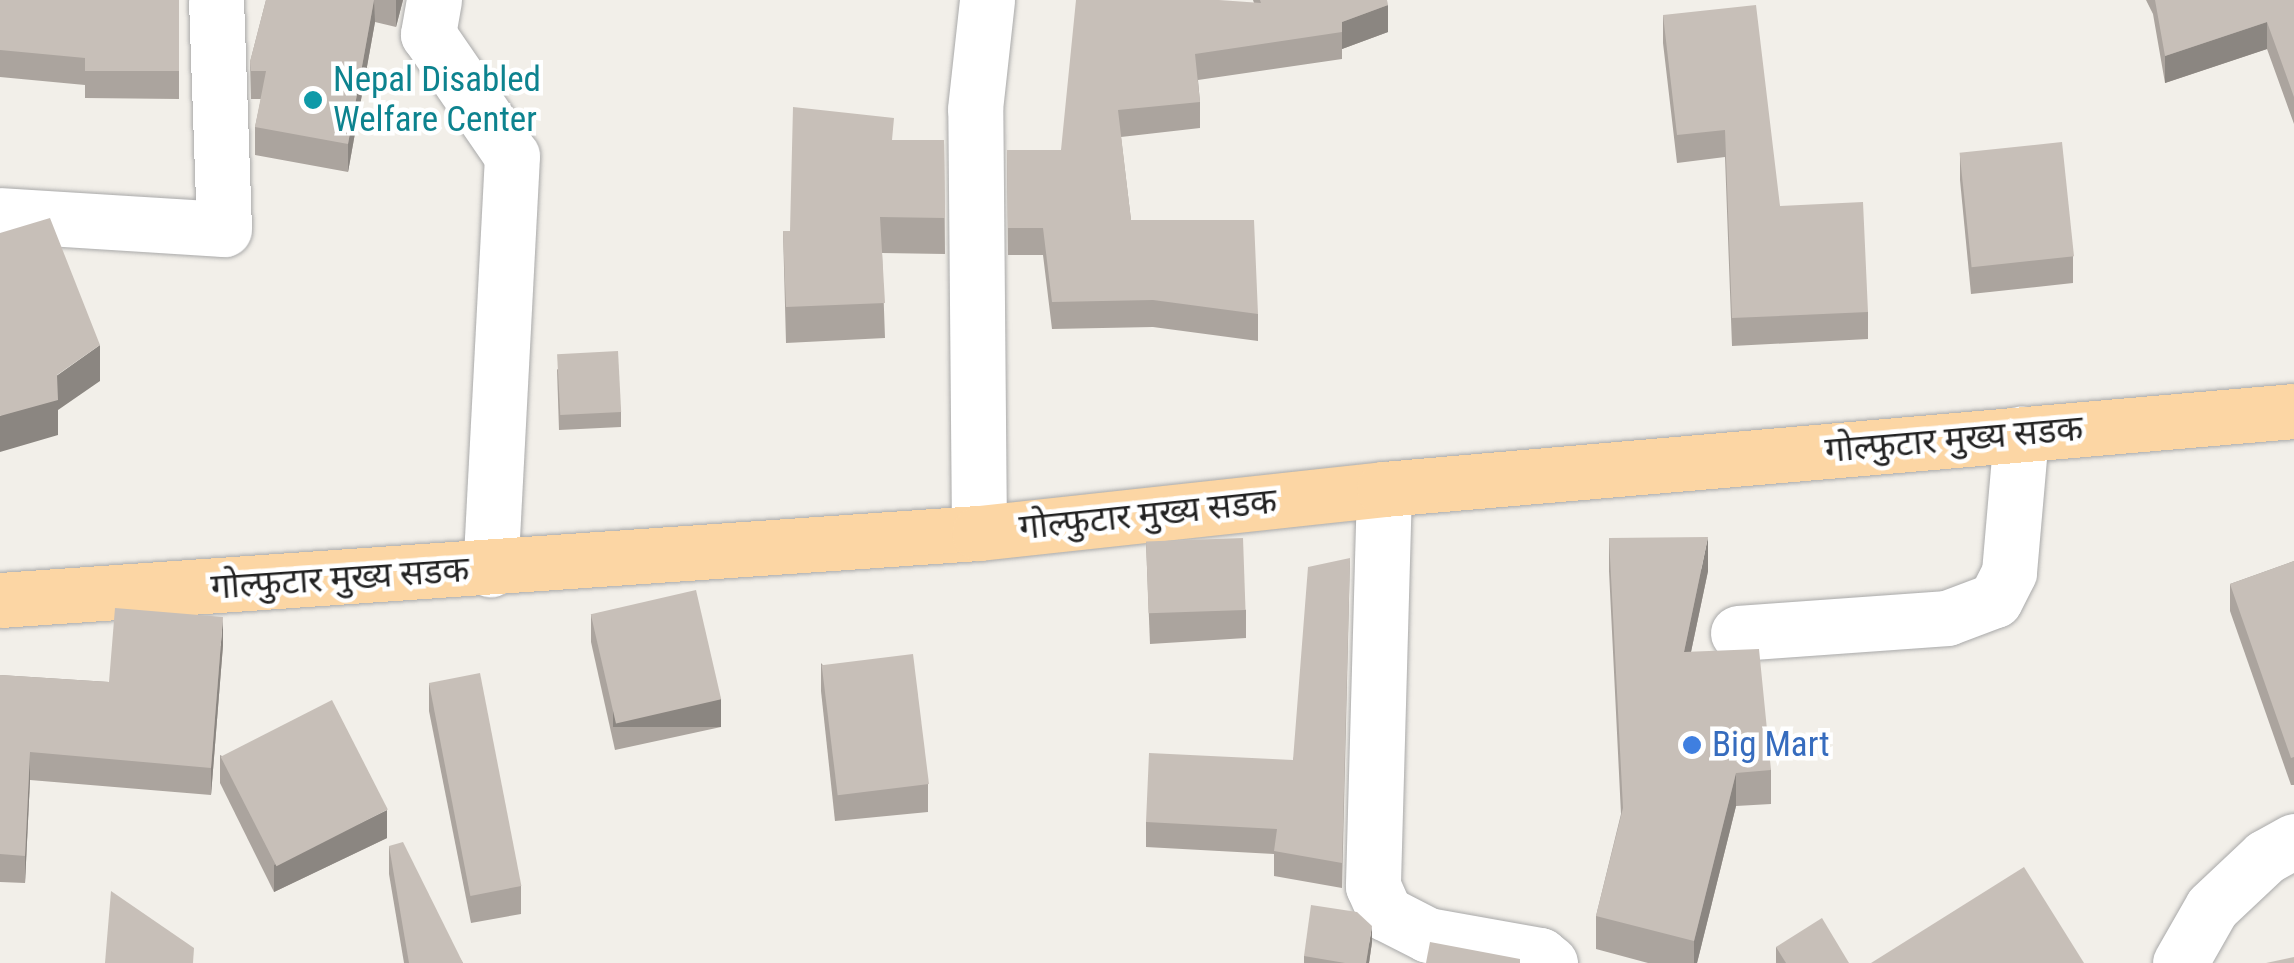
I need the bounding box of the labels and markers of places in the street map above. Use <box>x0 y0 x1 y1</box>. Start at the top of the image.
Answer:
place label: Nepal Disabled Welfare Center <box>333 59 541 141</box>
marker: Nepal Disabled Welfare Center <box>302 89 324 111</box>
place label: Big Mart <box>1712 724 1830 766</box>
marker: Big Mart <box>1681 734 1703 756</box>

